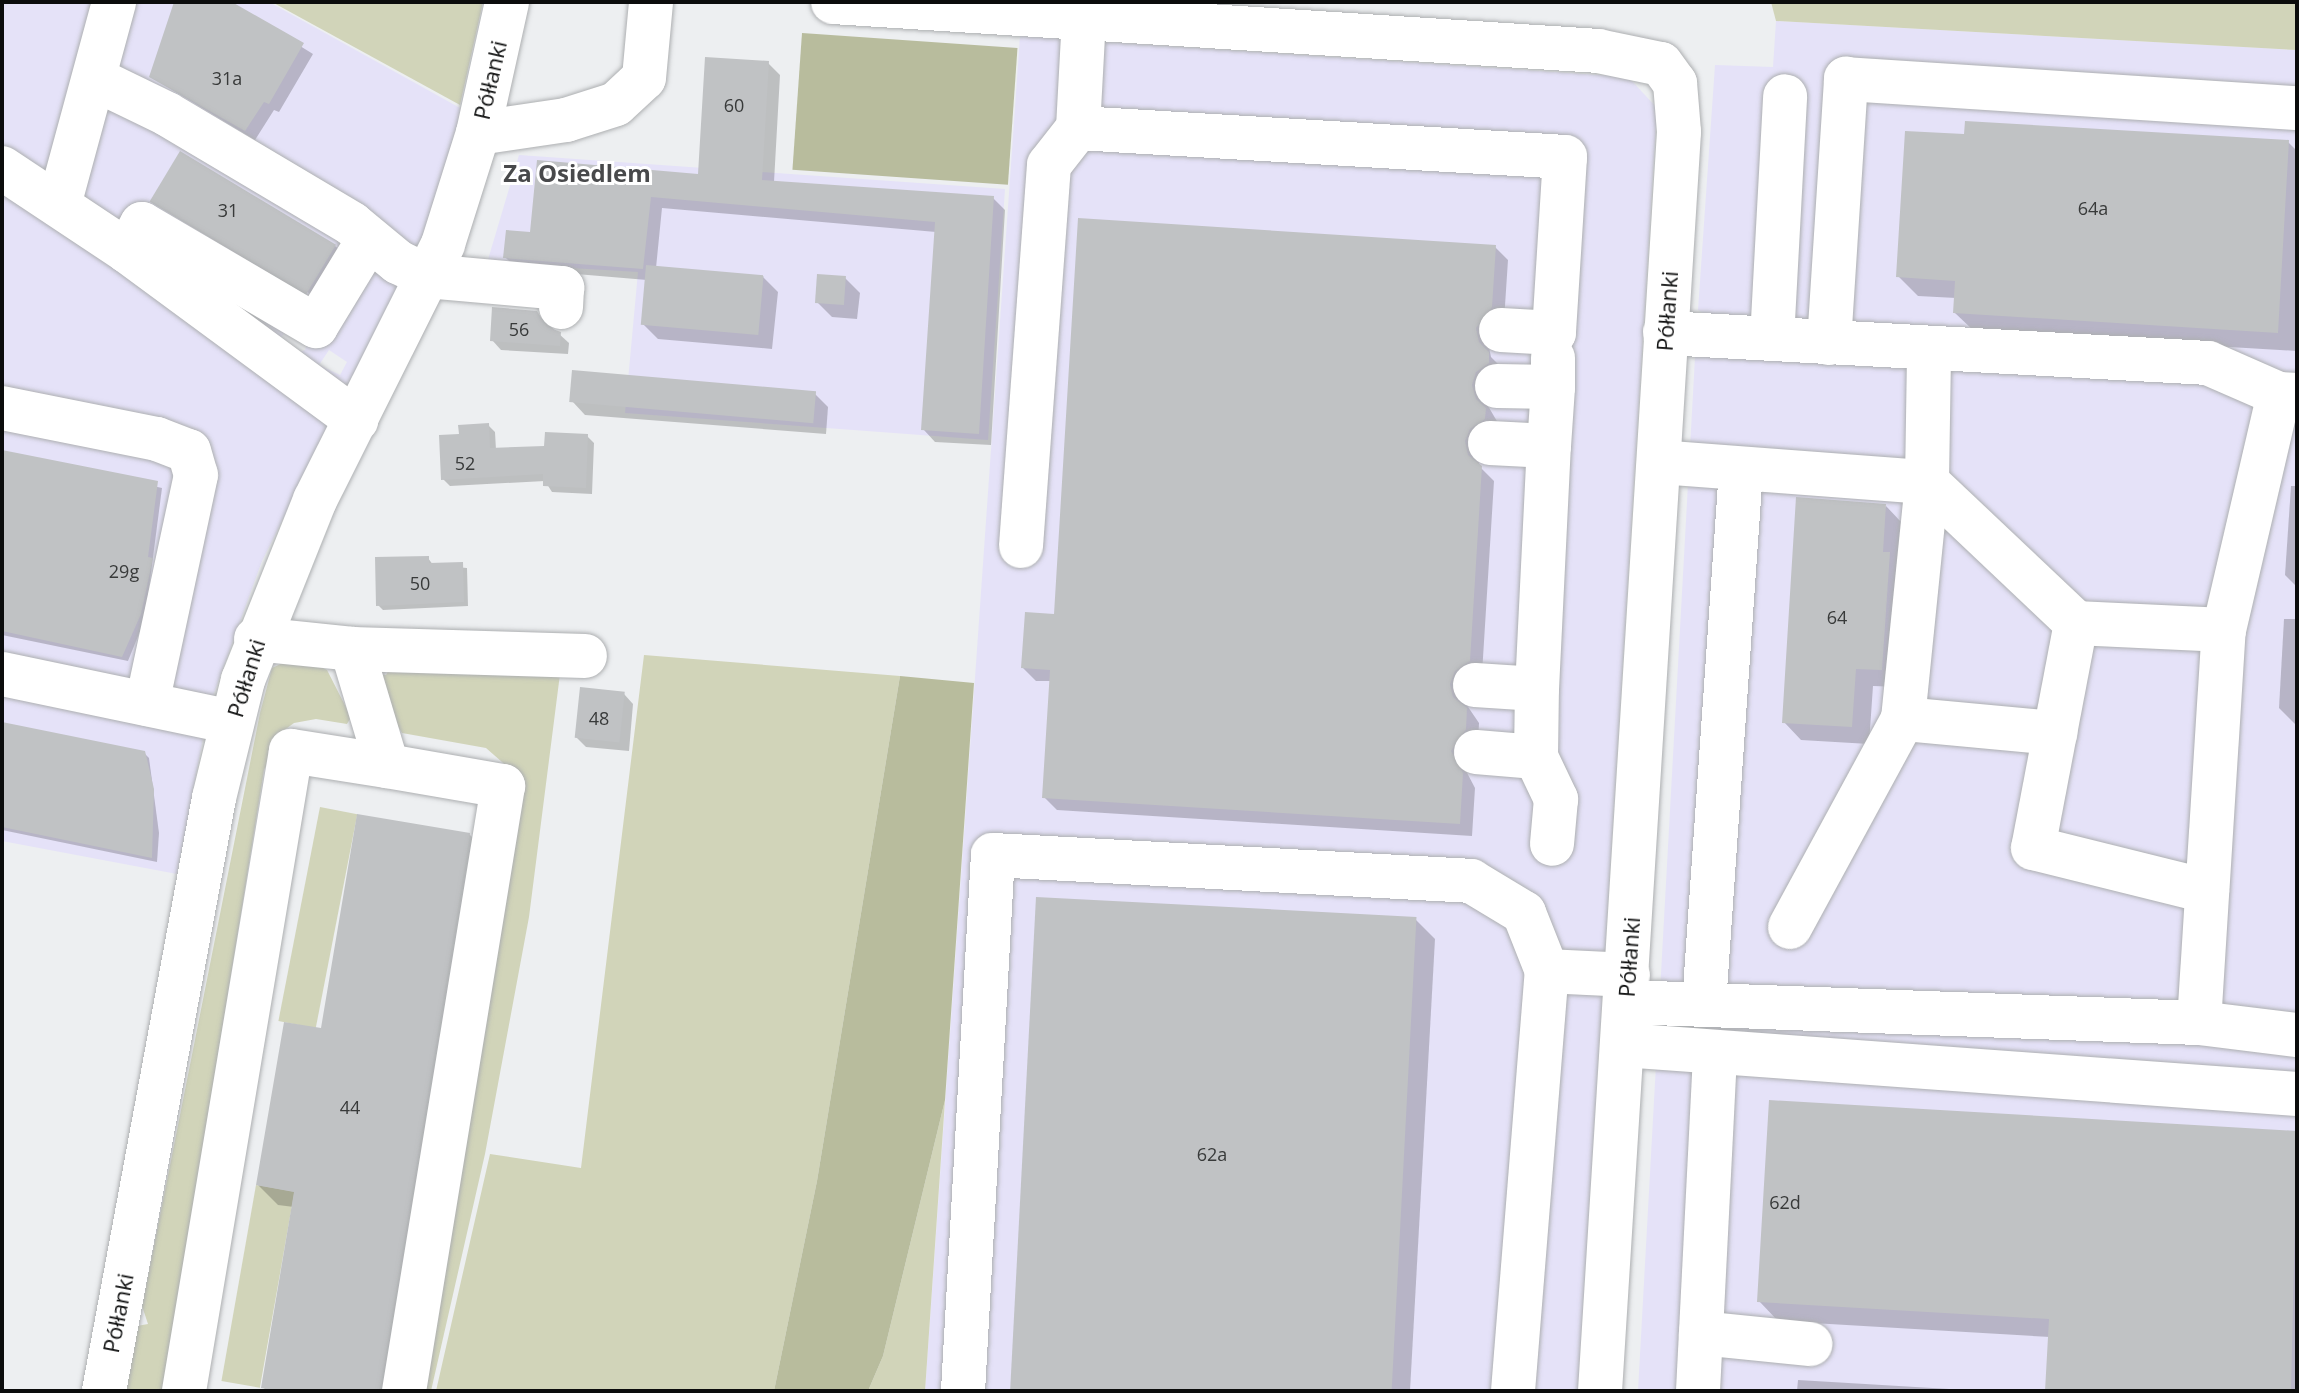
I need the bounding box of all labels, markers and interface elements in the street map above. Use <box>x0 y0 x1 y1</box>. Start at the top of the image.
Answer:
street label: Półłanki <box>468 38 512 122</box>
house number: 31a <box>212 67 242 89</box>
house number: 60 <box>724 94 744 116</box>
district label: Za Osiedlem <box>503 159 651 187</box>
house number: 64a <box>2078 197 2108 219</box>
house number: 31 <box>218 199 238 221</box>
street label: Półłanki <box>1651 270 1683 352</box>
house number: 56 <box>509 318 529 340</box>
house number: 52 <box>455 452 475 474</box>
house number: 29g <box>109 560 139 582</box>
house number: 50 <box>410 572 430 594</box>
house number: 64 <box>1827 606 1847 628</box>
street label: Półłanki <box>222 636 270 720</box>
house number: 48 <box>589 707 609 729</box>
street label: Półłanki <box>1613 916 1645 998</box>
house number: 44 <box>340 1096 360 1118</box>
house number: 62a <box>1197 1143 1227 1165</box>
house number: 62d <box>1769 1191 1801 1213</box>
street label: Półłanki <box>97 1271 139 1355</box>

